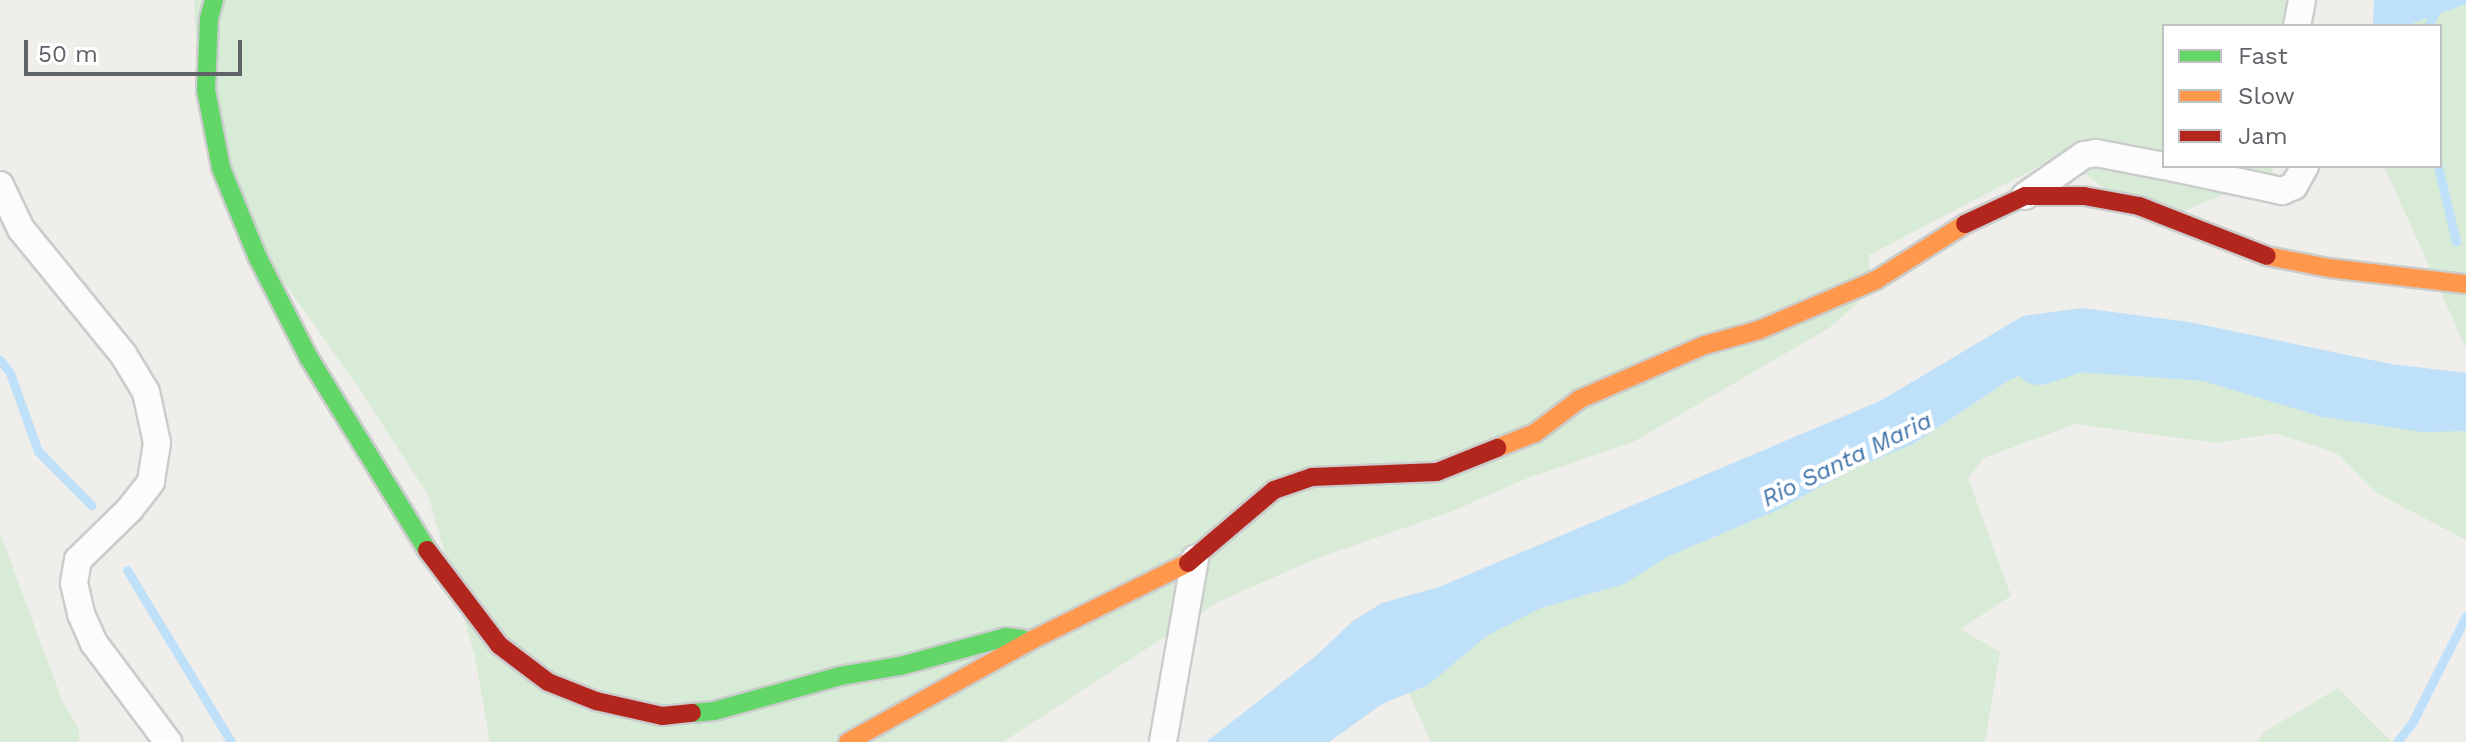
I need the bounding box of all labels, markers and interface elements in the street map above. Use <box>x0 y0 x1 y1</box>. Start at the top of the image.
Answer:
scale bar <box>28 24 246 74</box>
legend <box>2162 24 2442 168</box>
text: 50 m <box>38 40 98 68</box>
text: Fast <box>2238 42 2288 70</box>
text: Slow <box>2238 82 2295 110</box>
text: Jam <box>2238 122 2288 150</box>
water label: Rio Santa Maria <box>1757 406 1937 514</box>

